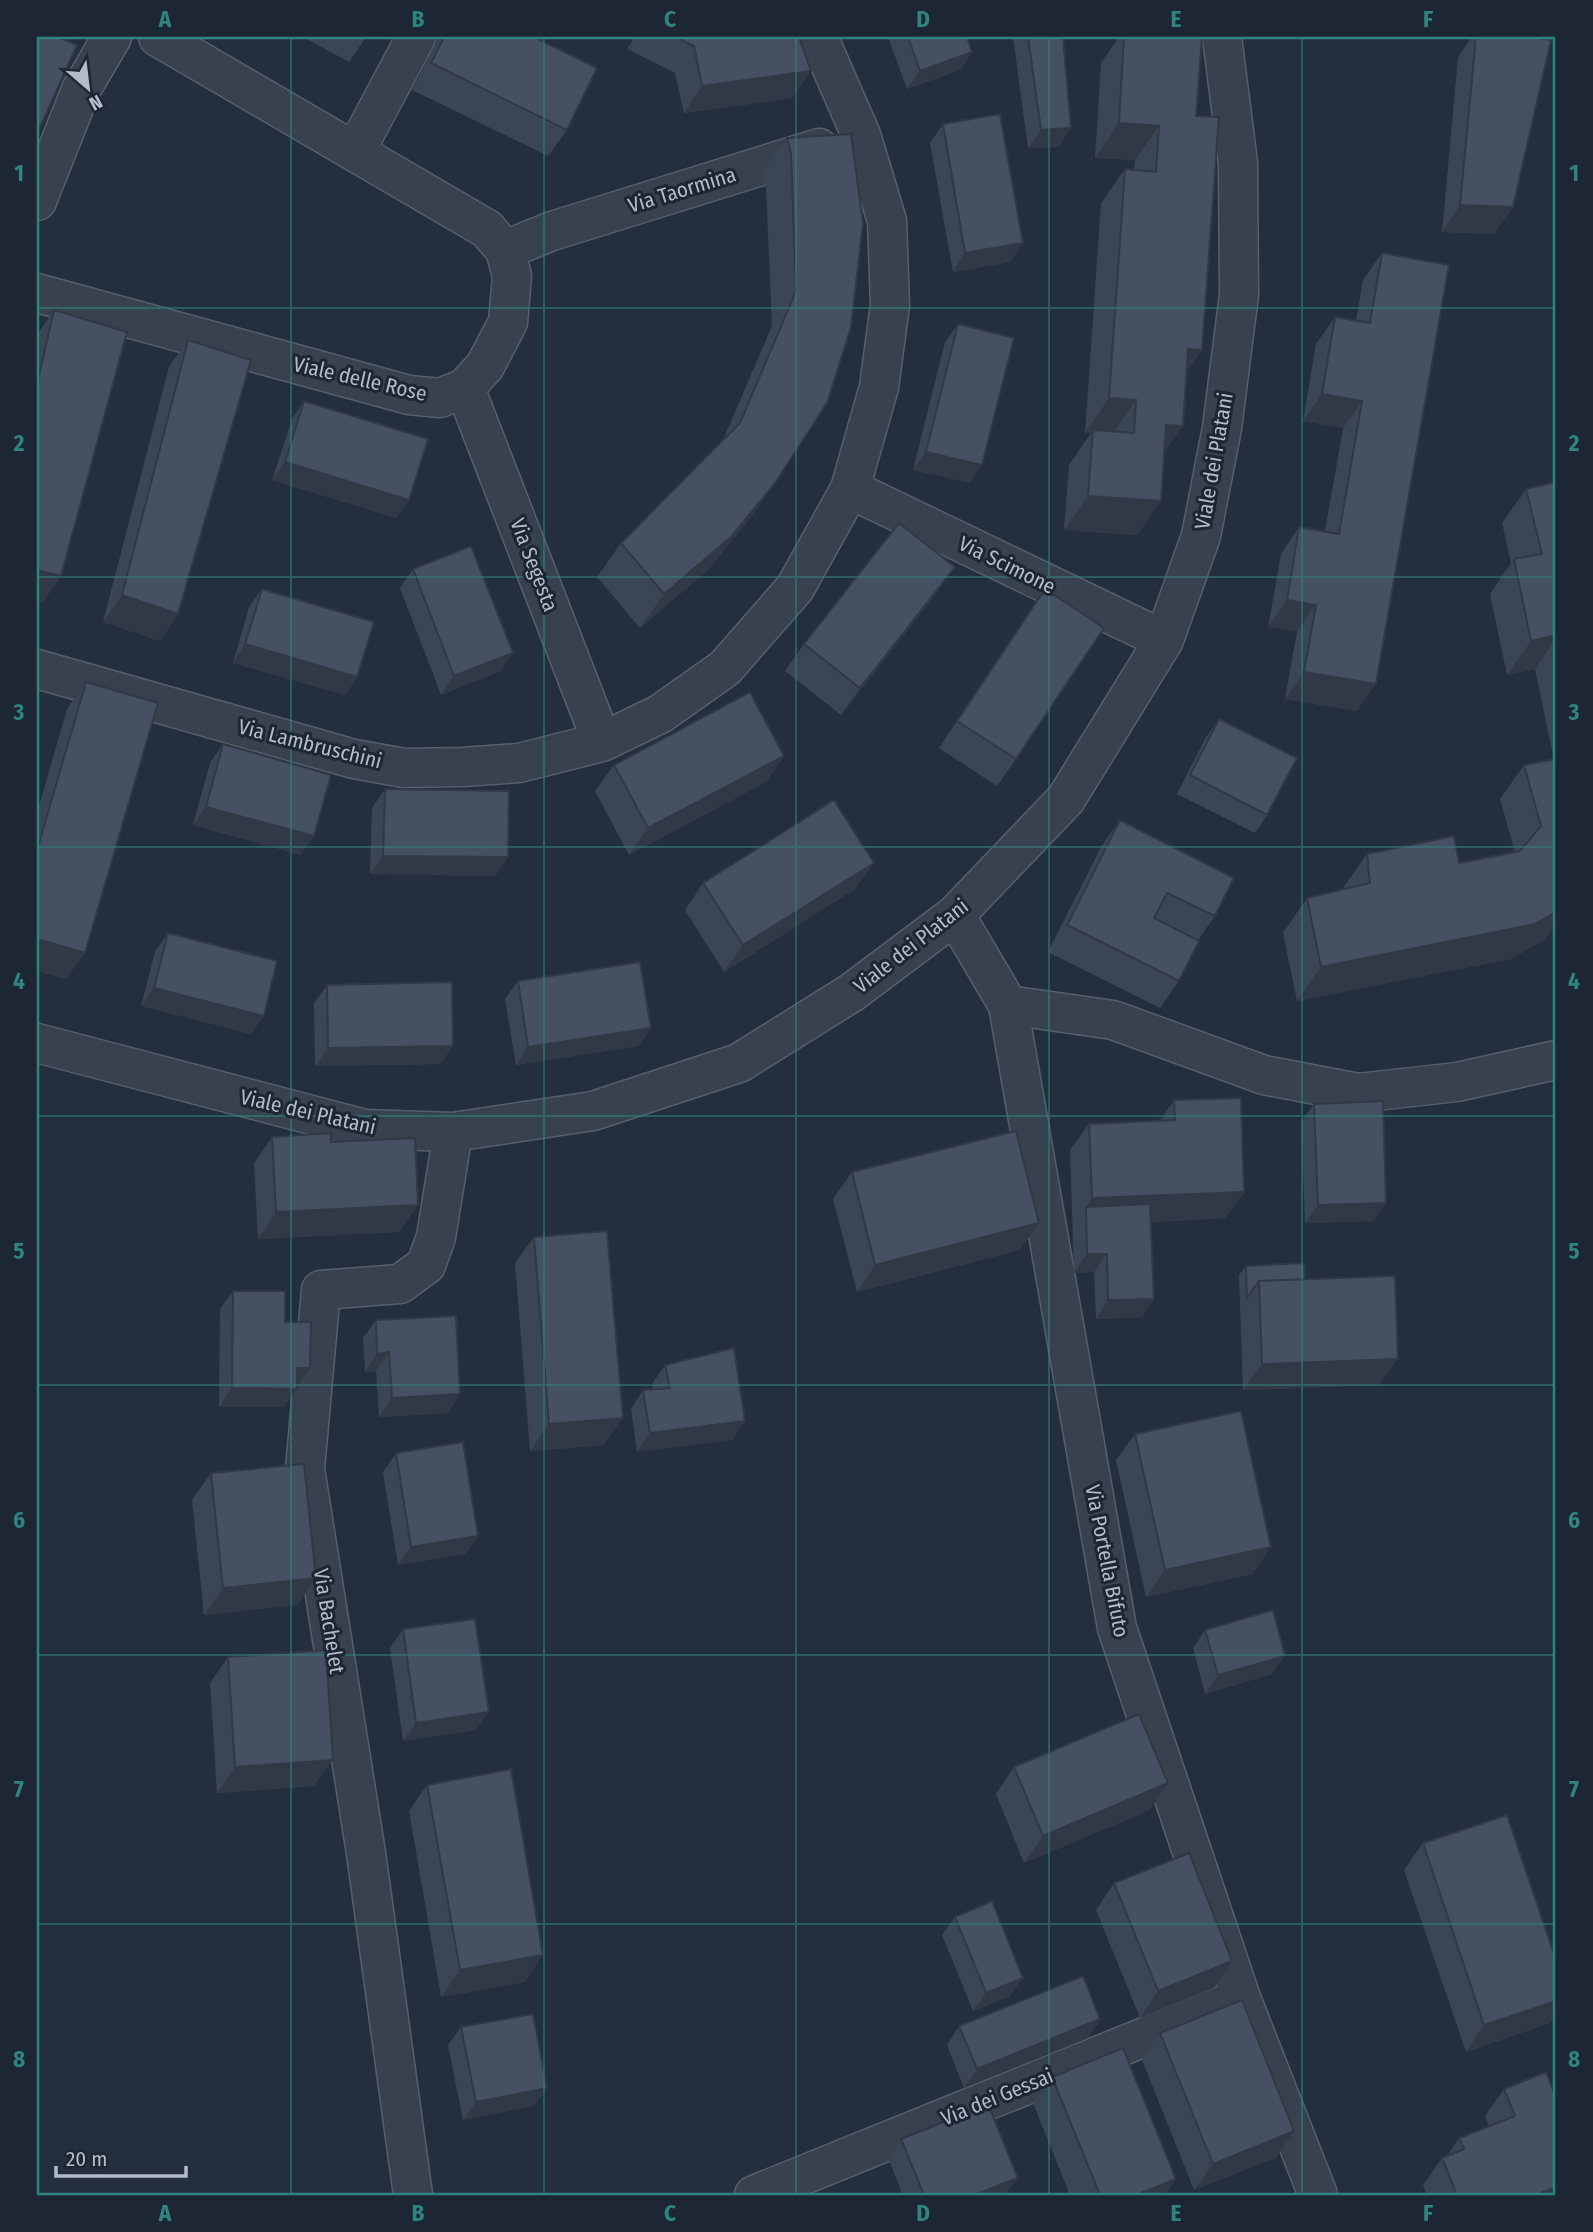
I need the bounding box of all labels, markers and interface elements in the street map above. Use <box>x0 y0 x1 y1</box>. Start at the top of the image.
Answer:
text: A <box>158 5 172 33</box>
text: B <box>412 5 425 33</box>
text: C <box>664 5 676 33</box>
text: D <box>916 5 930 33</box>
text: E <box>1171 5 1182 33</box>
text: F <box>1423 5 1433 33</box>
north arrow <box>52 52 122 122</box>
text: N <box>85 90 106 115</box>
text: 1 <box>14 159 24 187</box>
text: 1 <box>1569 159 1579 187</box>
street label: Via Taormina <box>625 161 739 219</box>
street label: Viale delle Rose <box>291 351 429 407</box>
street label: Viale dei Platani <box>1189 391 1239 531</box>
text: 2 <box>13 429 25 457</box>
text: 2 <box>1568 429 1580 457</box>
street label: Via Segesta <box>504 515 564 615</box>
street label: Via Scimone <box>954 530 1060 600</box>
text: 3 <box>13 698 25 726</box>
text: 3 <box>1568 698 1580 726</box>
street label: Via Lambruschini <box>236 714 384 774</box>
street label: Viale dei Platani <box>848 893 974 999</box>
text: 4 <box>13 967 25 995</box>
text: 4 <box>1568 967 1580 995</box>
street label: Viale dei Platani <box>238 1084 378 1140</box>
text: 5 <box>13 1237 25 1265</box>
text: 5 <box>1568 1237 1580 1265</box>
street label: Via Portella Bifuto <box>1079 1483 1135 1639</box>
text: 6 <box>13 1506 25 1534</box>
text: 6 <box>1568 1506 1580 1534</box>
street label: Via Bachelet <box>308 1567 350 1676</box>
text: 7 <box>14 1775 24 1803</box>
text: 7 <box>1569 1775 1579 1803</box>
text: 8 <box>13 2045 25 2073</box>
text: 8 <box>1568 2045 1580 2073</box>
street label: Via dei Gessai <box>937 2063 1057 2131</box>
scale bar <box>56 2134 186 2178</box>
text: 20 m <box>66 2146 107 2172</box>
text: A <box>158 2199 172 2227</box>
text: B <box>412 2199 425 2227</box>
text: C <box>664 2199 676 2227</box>
text: D <box>916 2199 930 2227</box>
text: E <box>1171 2199 1182 2227</box>
text: F <box>1423 2199 1433 2227</box>

